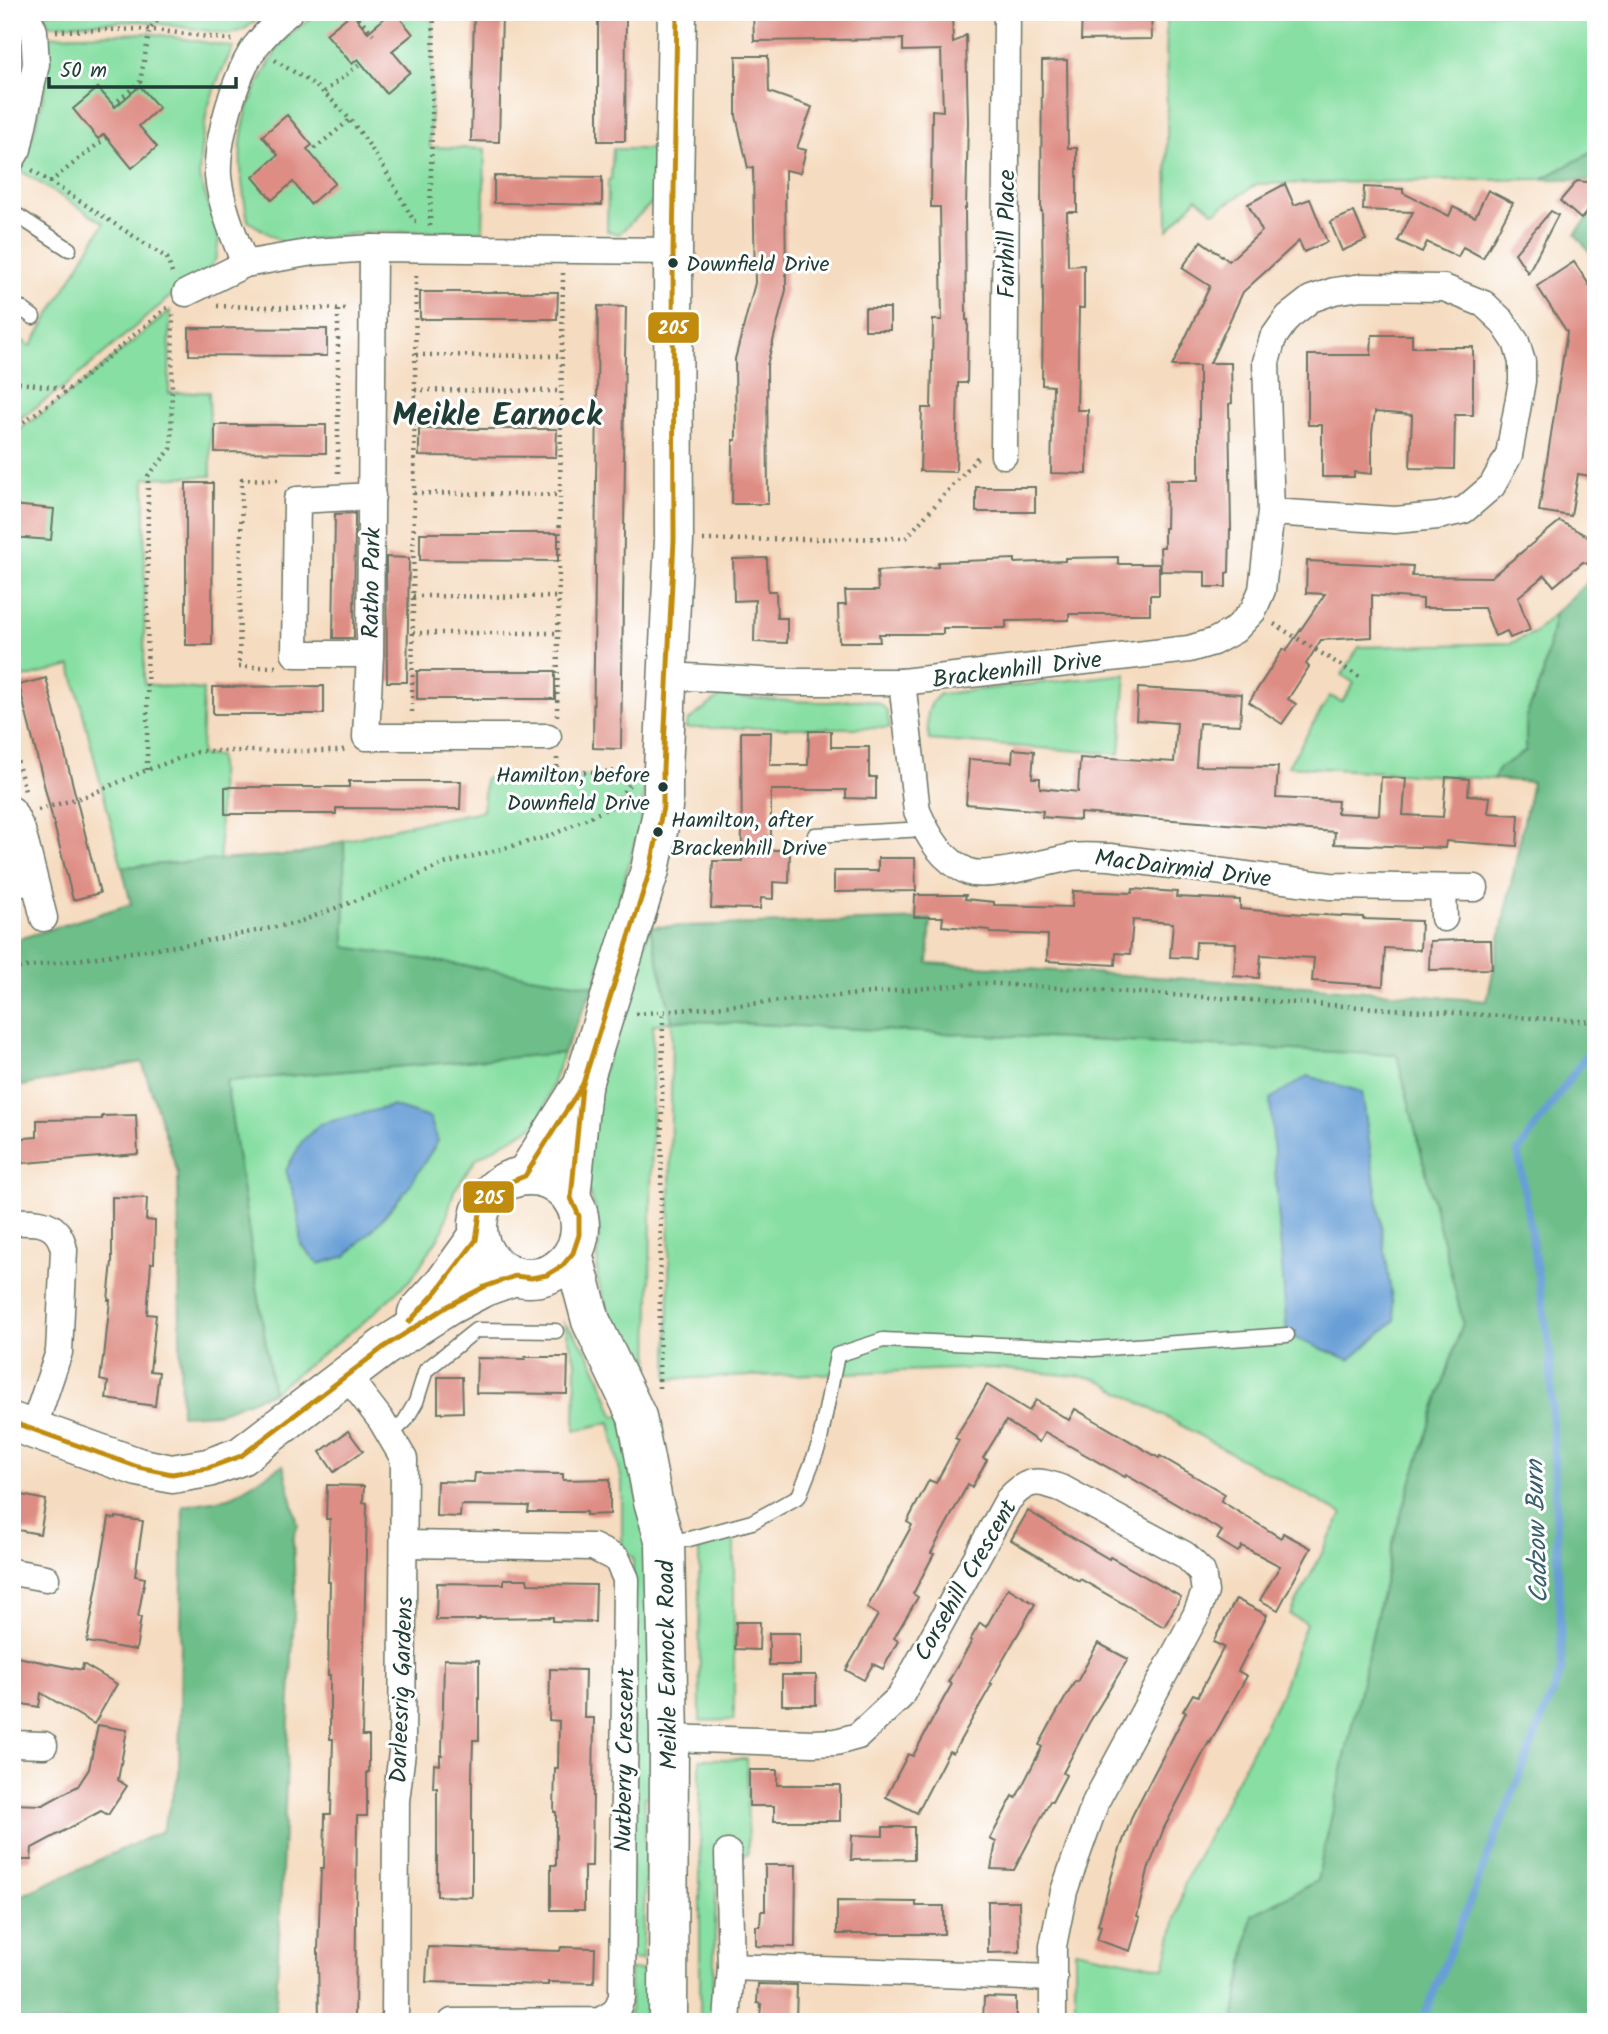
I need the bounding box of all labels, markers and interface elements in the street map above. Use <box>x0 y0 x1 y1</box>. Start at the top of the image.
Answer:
scale bar <box>49 46 236 90</box>
text: 50 m <box>60 55 107 88</box>
street label: Fairhill Place <box>988 169 1027 299</box>
place label: Downfield Drive <box>686 248 829 283</box>
marker: Downfield Drive <box>666 256 680 270</box>
line badge: 205 <box>647 311 700 344</box>
text: 205 <box>658 314 690 344</box>
district label: Meikle Earnock <box>392 391 603 442</box>
street label: Ratho Park <box>352 526 393 639</box>
street label: Brackenhill Drive <box>930 641 1104 700</box>
place label: Hamilton, before Downfield Drive <box>496 759 650 822</box>
marker: Hamilton, before Downfield Drive <box>656 780 670 794</box>
place label: Hamilton, after Brackenhill Drive <box>671 804 827 867</box>
marker: Hamilton, after Brackenhill Drive <box>651 825 665 839</box>
street label: MacDairmid Drive <box>1092 839 1274 900</box>
line badge: 205 <box>462 1180 515 1214</box>
text: 205 <box>474 1184 506 1214</box>
water label: Cadzow Burn <box>1514 1457 1561 1604</box>
street label: Corsehill Crescent <box>904 1492 1029 1669</box>
street label: Meikle Earnock Road <box>647 1559 690 1770</box>
street label: Darleesrig Gardens <box>380 1596 425 1784</box>
street label: Nutberry Crescent <box>604 1667 647 1852</box>

